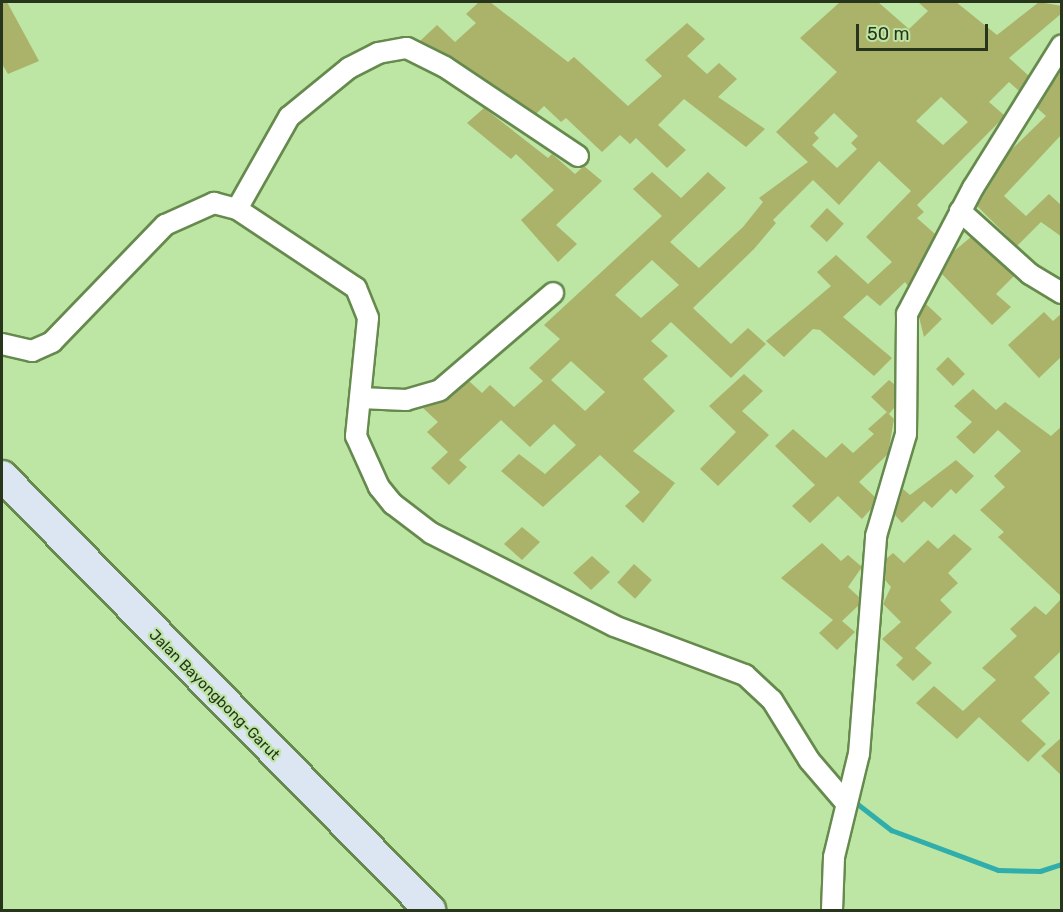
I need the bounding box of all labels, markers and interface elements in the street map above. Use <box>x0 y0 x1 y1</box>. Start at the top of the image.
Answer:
scale bar <box>859 12 991 50</box>
text: 50 m <box>867 23 910 45</box>
street label: Jalan Bayongbong-Garut <box>145 626 283 764</box>

